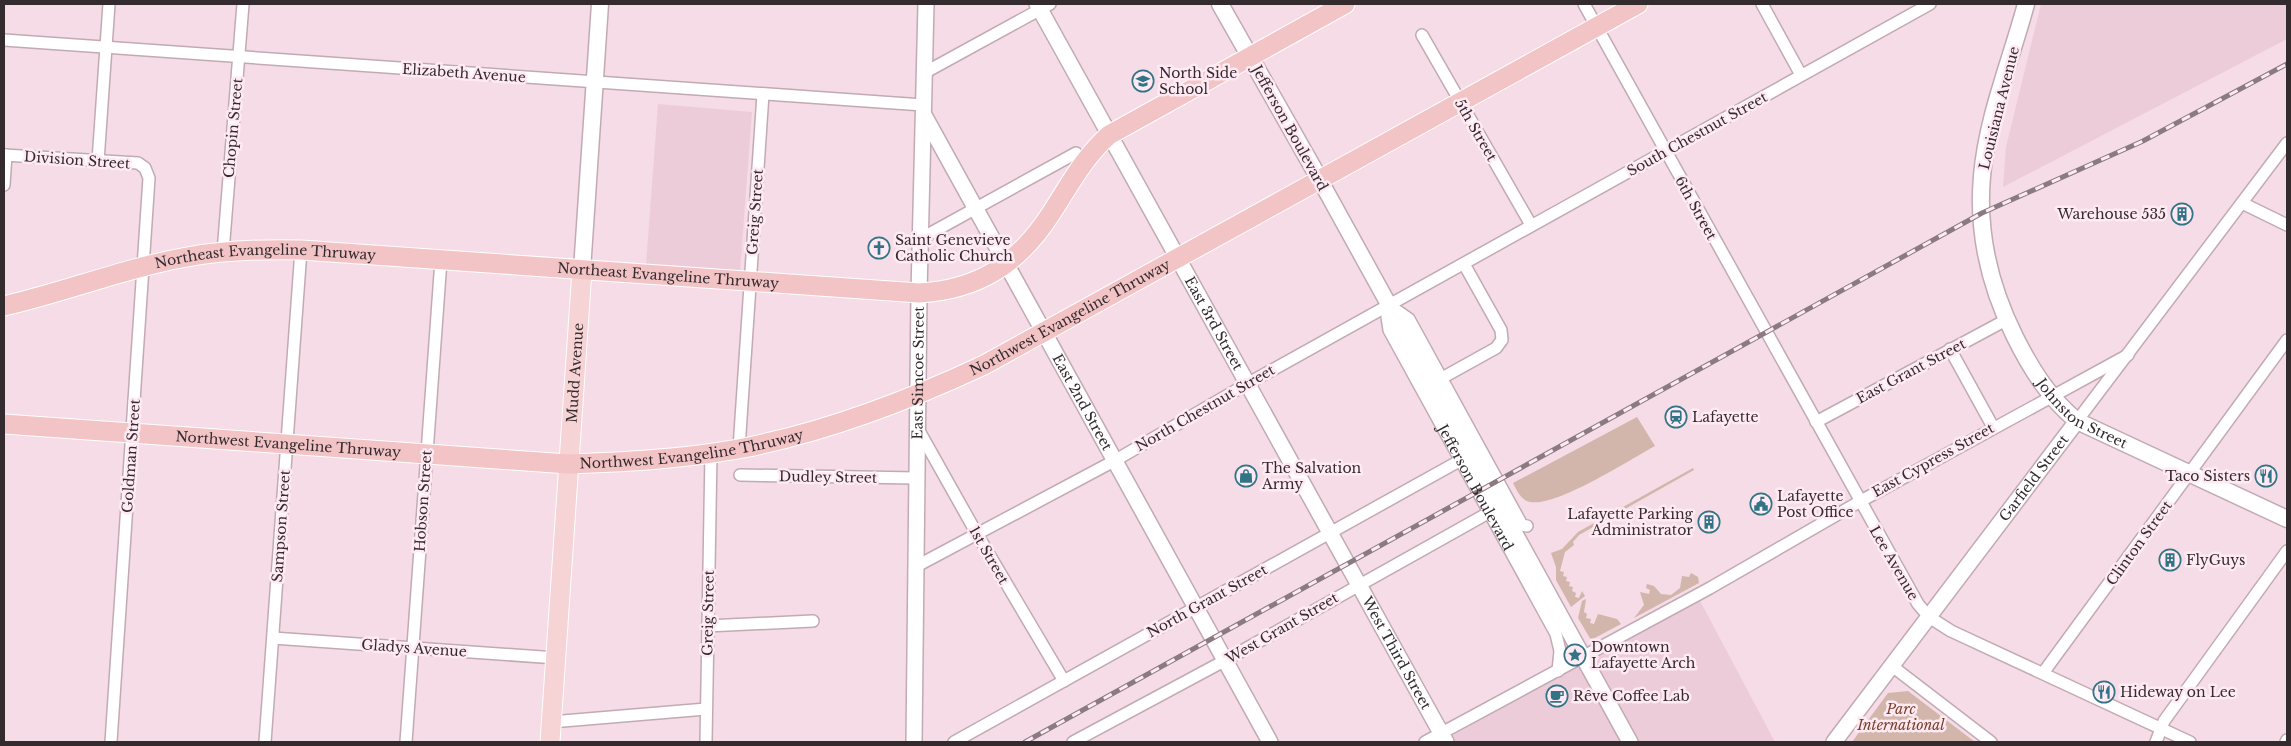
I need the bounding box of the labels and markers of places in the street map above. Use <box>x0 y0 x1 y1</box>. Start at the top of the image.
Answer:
place label: North Side School <box>1159 64 1237 98</box>
school or university icon: North Side School <box>1131 69 1155 93</box>
building icon: Warehouse 535 <box>2170 202 2194 226</box>
place label: Warehouse 535 <box>2056 205 2166 223</box>
place label: Saint Genevieve Catholic Church <box>895 231 1013 265</box>
church icon: Saint Genevieve Catholic Church <box>867 236 891 260</box>
station icon: Lafayette <box>1664 405 1688 429</box>
place label: Lafayette <box>1692 408 1758 426</box>
place label: The Salvation Army <box>1261 459 1362 493</box>
shop icon: The Salvation Army <box>1234 464 1258 488</box>
restaurant icon: Taco Sisters <box>2254 464 2278 488</box>
place label: Taco Sisters <box>2165 467 2250 485</box>
place label: Lafayette Post Office <box>1777 487 1853 521</box>
public building icon: Lafayette Post Office <box>1749 492 1773 516</box>
place label: Lafayette Parking Administrator <box>1567 505 1694 539</box>
building icon: Lafayette Parking Administrator <box>1697 510 1721 534</box>
building icon: FlyGuys <box>2158 548 2182 572</box>
place label: FlyGuys <box>2186 551 2245 569</box>
place label: Downtown Lafayette Arch <box>1591 638 1696 672</box>
place icon: Downtown Lafayette Arch <box>1563 643 1587 667</box>
restaurant icon: Hideway on Lee <box>2092 680 2116 704</box>
place label: Hideway on Lee <box>2120 683 2236 701</box>
cafe icon: Rêve Coffee Lab <box>1545 684 1569 708</box>
place label: Rêve Coffee Lab <box>1573 687 1690 705</box>

